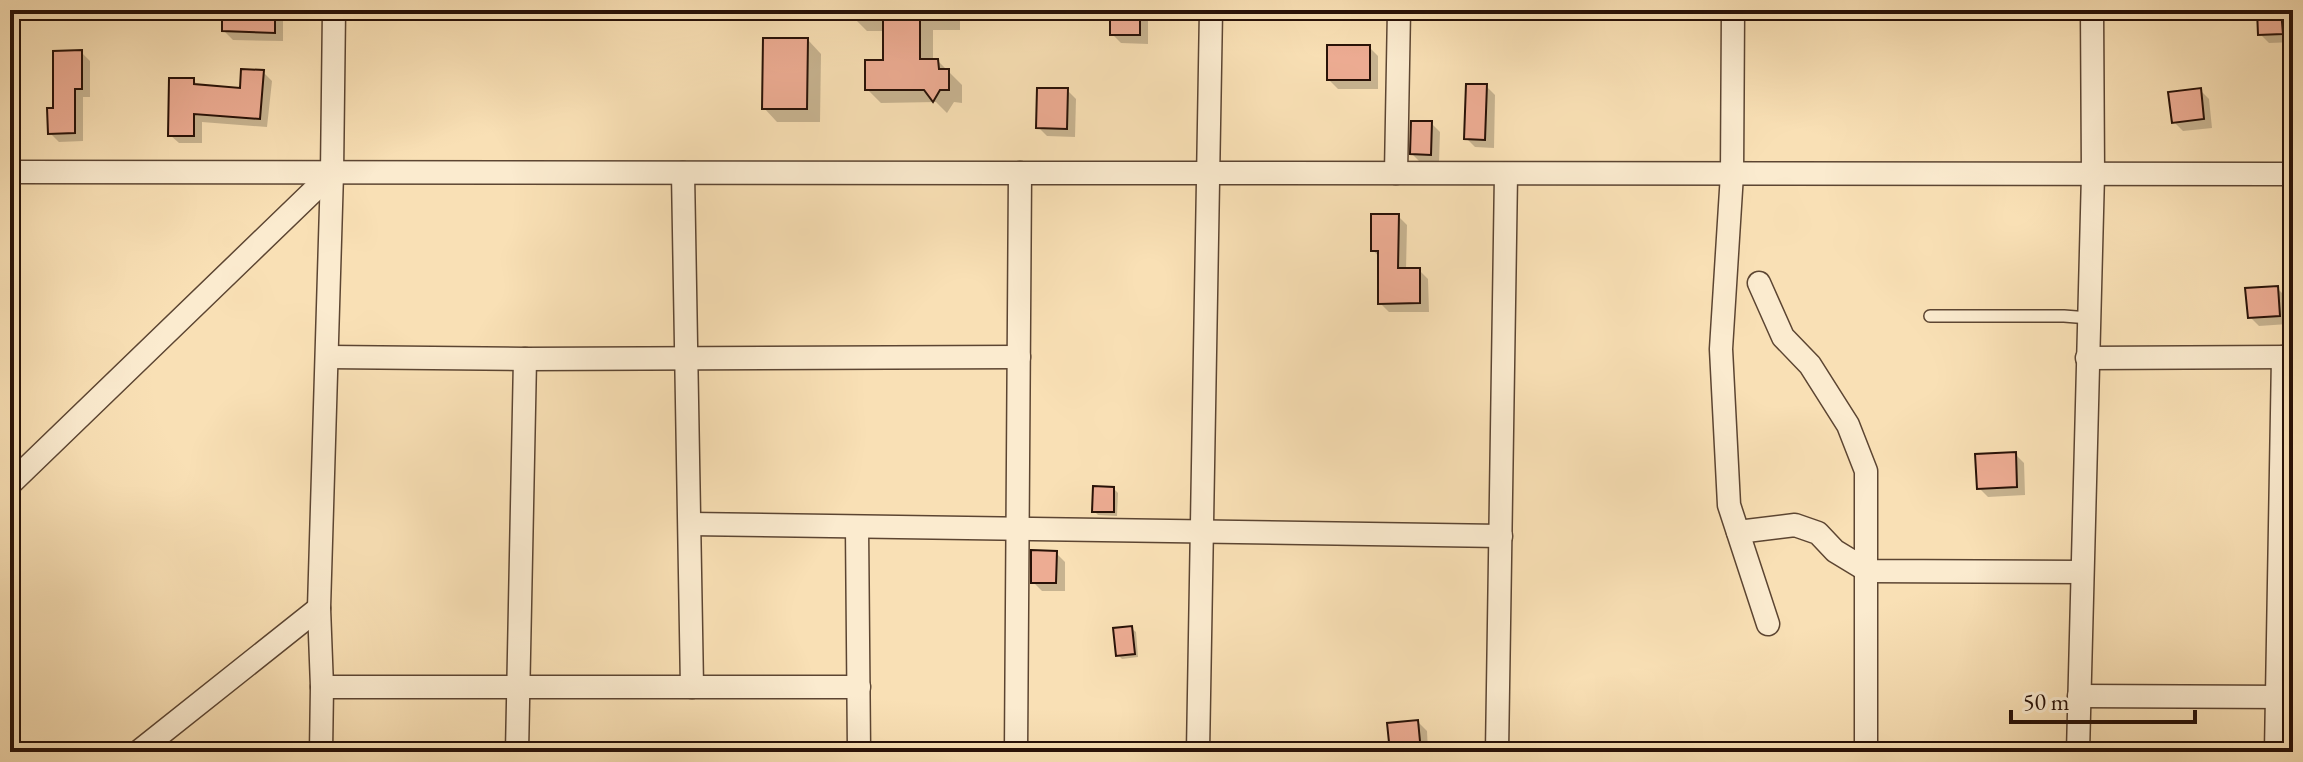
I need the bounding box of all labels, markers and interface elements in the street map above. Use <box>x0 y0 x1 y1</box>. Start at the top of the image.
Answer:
scale bar <box>2011 674 2195 724</box>
text: 50 m <box>2023 686 2070 717</box>

